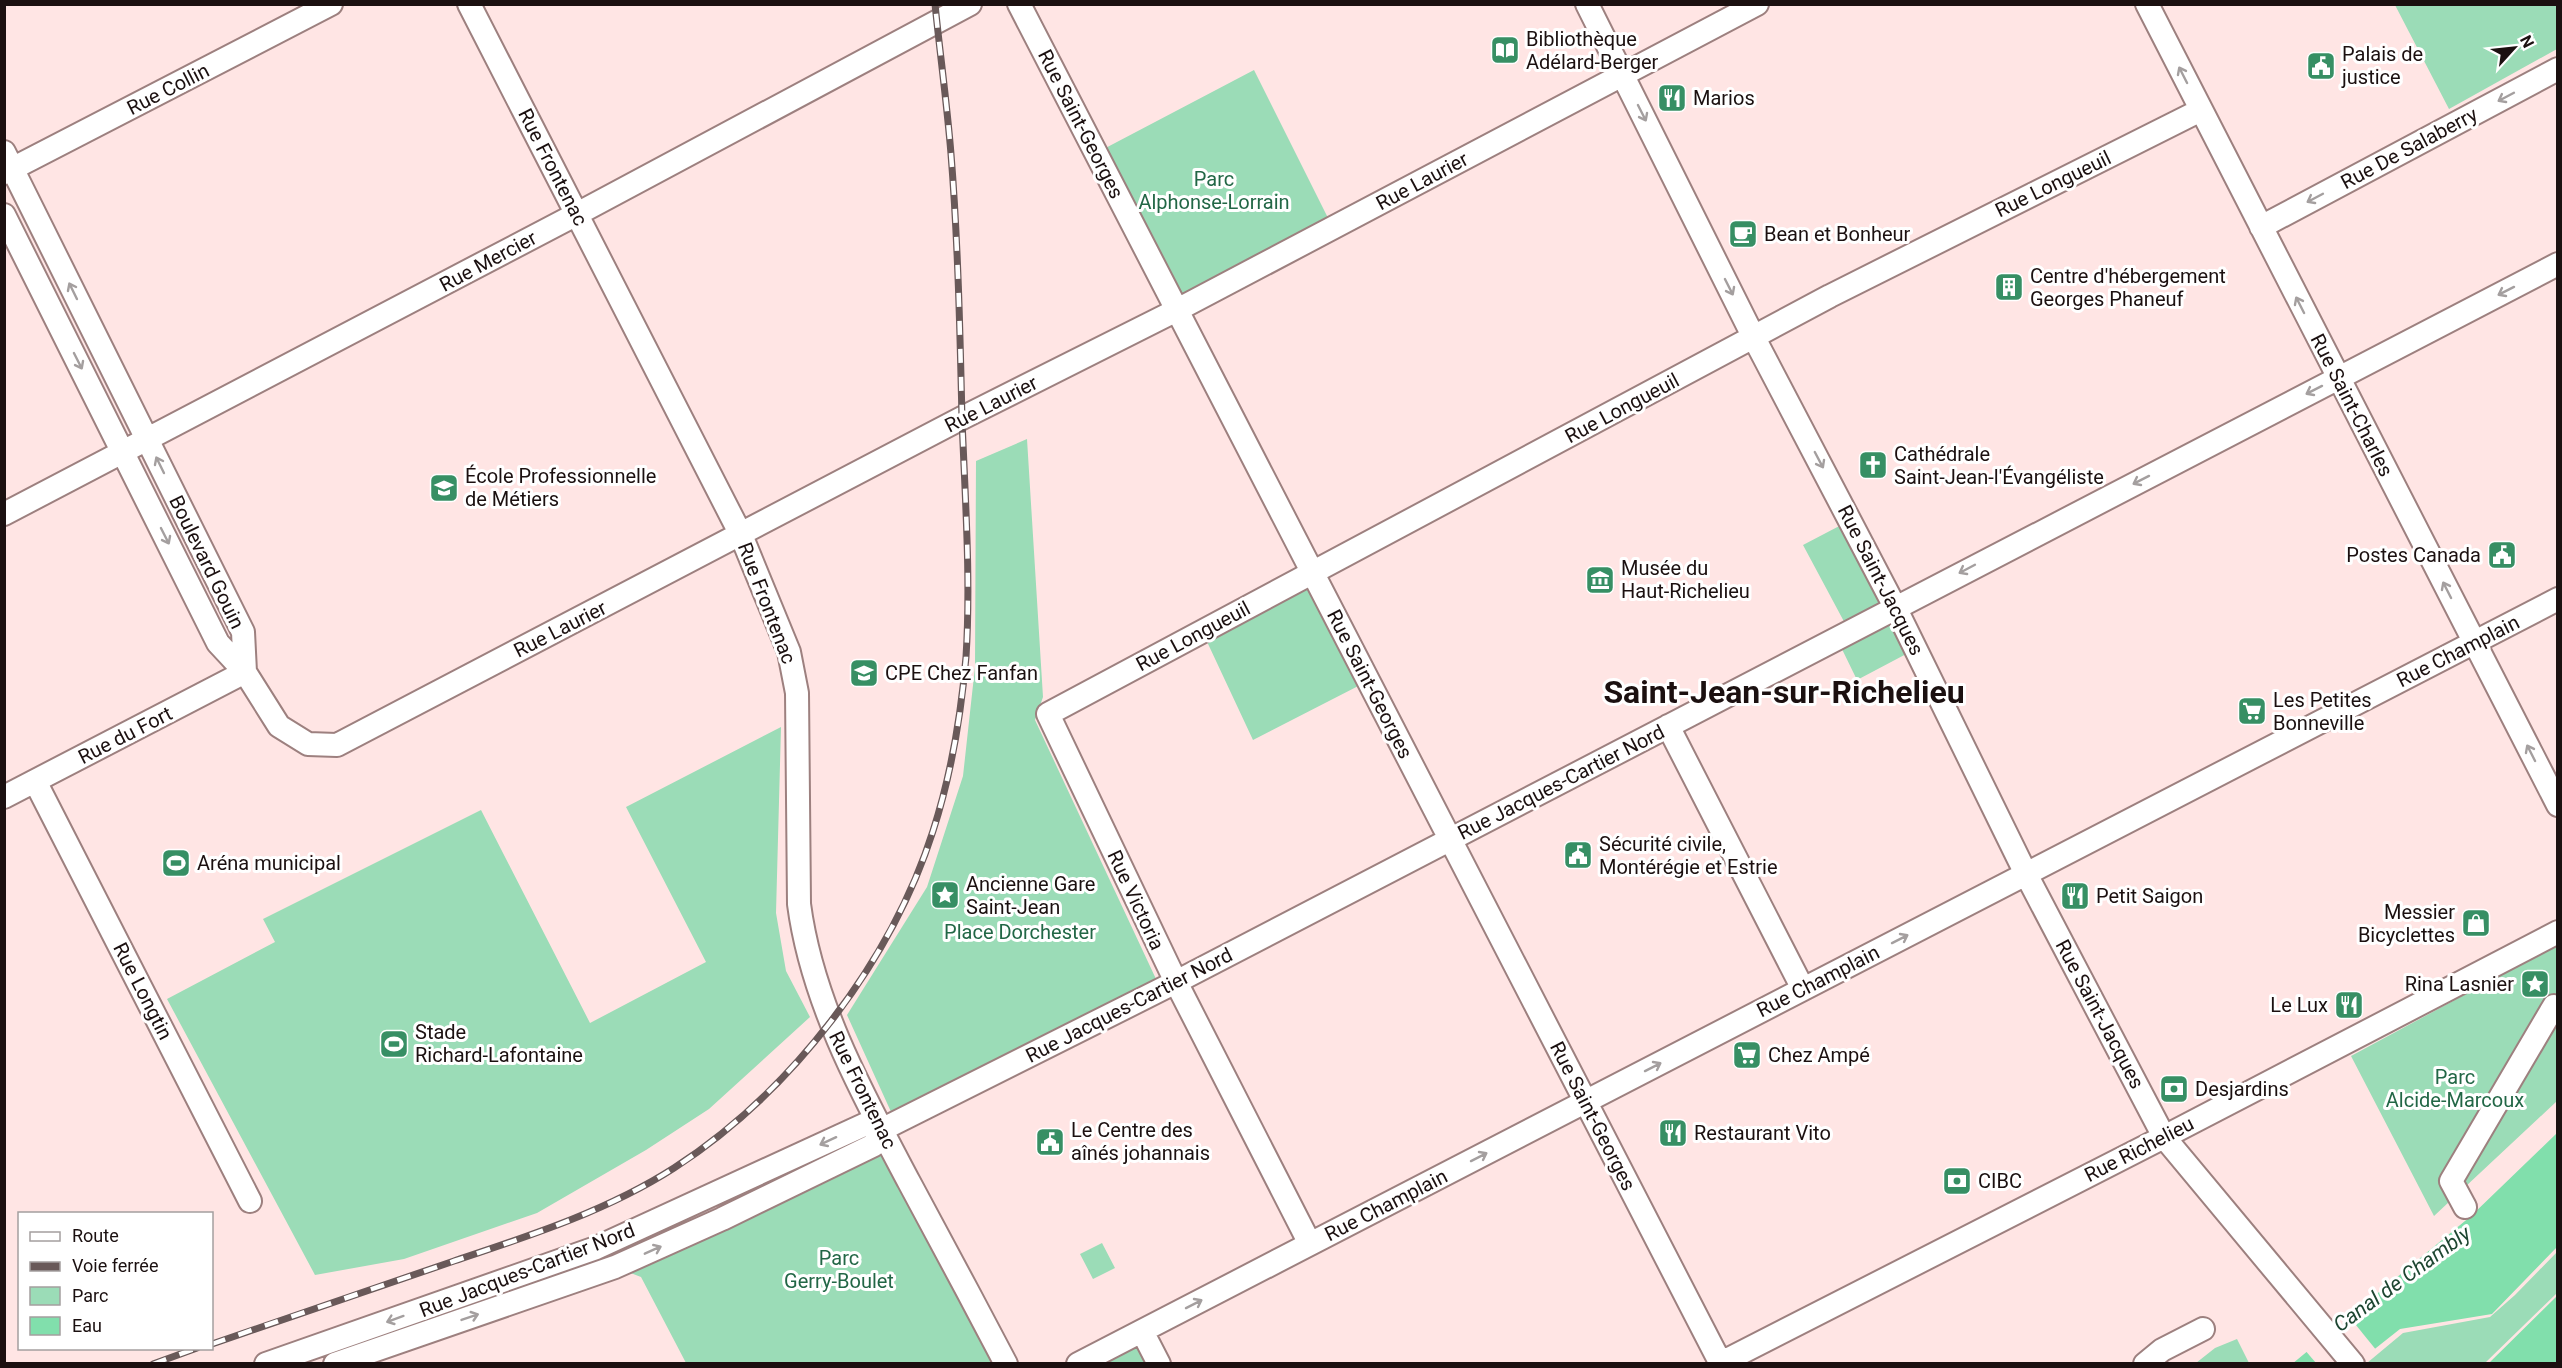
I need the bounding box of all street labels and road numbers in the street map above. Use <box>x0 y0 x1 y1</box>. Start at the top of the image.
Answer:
street label: Rue Saint-Georges <box>1033 45 1129 203</box>
street label: Rue Collin <box>123 58 213 120</box>
street label: Rue De Salaberry <box>2337 102 2482 194</box>
street label: Rue Frontenac <box>513 104 593 230</box>
street label: Rue Longueuil <box>1991 146 2115 222</box>
street label: Rue Laurier <box>1372 147 1472 215</box>
street label: Rue Mercier <box>435 225 541 297</box>
street label: Rue Saint-Charles <box>2306 330 2398 480</box>
street label: Rue Longueuil <box>1561 368 1683 448</box>
street label: Rue Laurier <box>941 370 1041 438</box>
street label: Boulevard Gouin <box>164 491 250 633</box>
street label: Rue Saint-Jacques <box>1833 501 1929 659</box>
street label: Rue Frontenac <box>733 539 801 667</box>
street label: Rue Laurier <box>510 595 610 663</box>
street label: Rue Longueuil <box>1132 596 1254 676</box>
street label: Rue Saint-Georges <box>1322 605 1418 763</box>
street label: Rue Champlain <box>2393 610 2523 692</box>
street label: Rue du Fort <box>74 701 176 769</box>
street label: Rue Jacques-Cartier Nord <box>1454 719 1668 845</box>
street label: Rue Victoria <box>1102 846 1170 954</box>
street label: Rue Saint-Jacques <box>2051 935 2149 1093</box>
street label: Rue Longtin <box>108 938 178 1044</box>
street label: Rue Champlain <box>1753 940 1883 1022</box>
street label: Rue Jacques-Cartier Nord <box>1022 942 1236 1068</box>
street label: Rue Frontenac <box>824 1027 902 1153</box>
street label: Rue Saint-Georges <box>1545 1037 1641 1195</box>
street label: Rue Richelieu <box>2080 1111 2198 1187</box>
street label: Rue Champlain <box>1321 1164 1451 1246</box>
street label: Rue Jacques-Cartier Nord <box>416 1218 638 1322</box>

